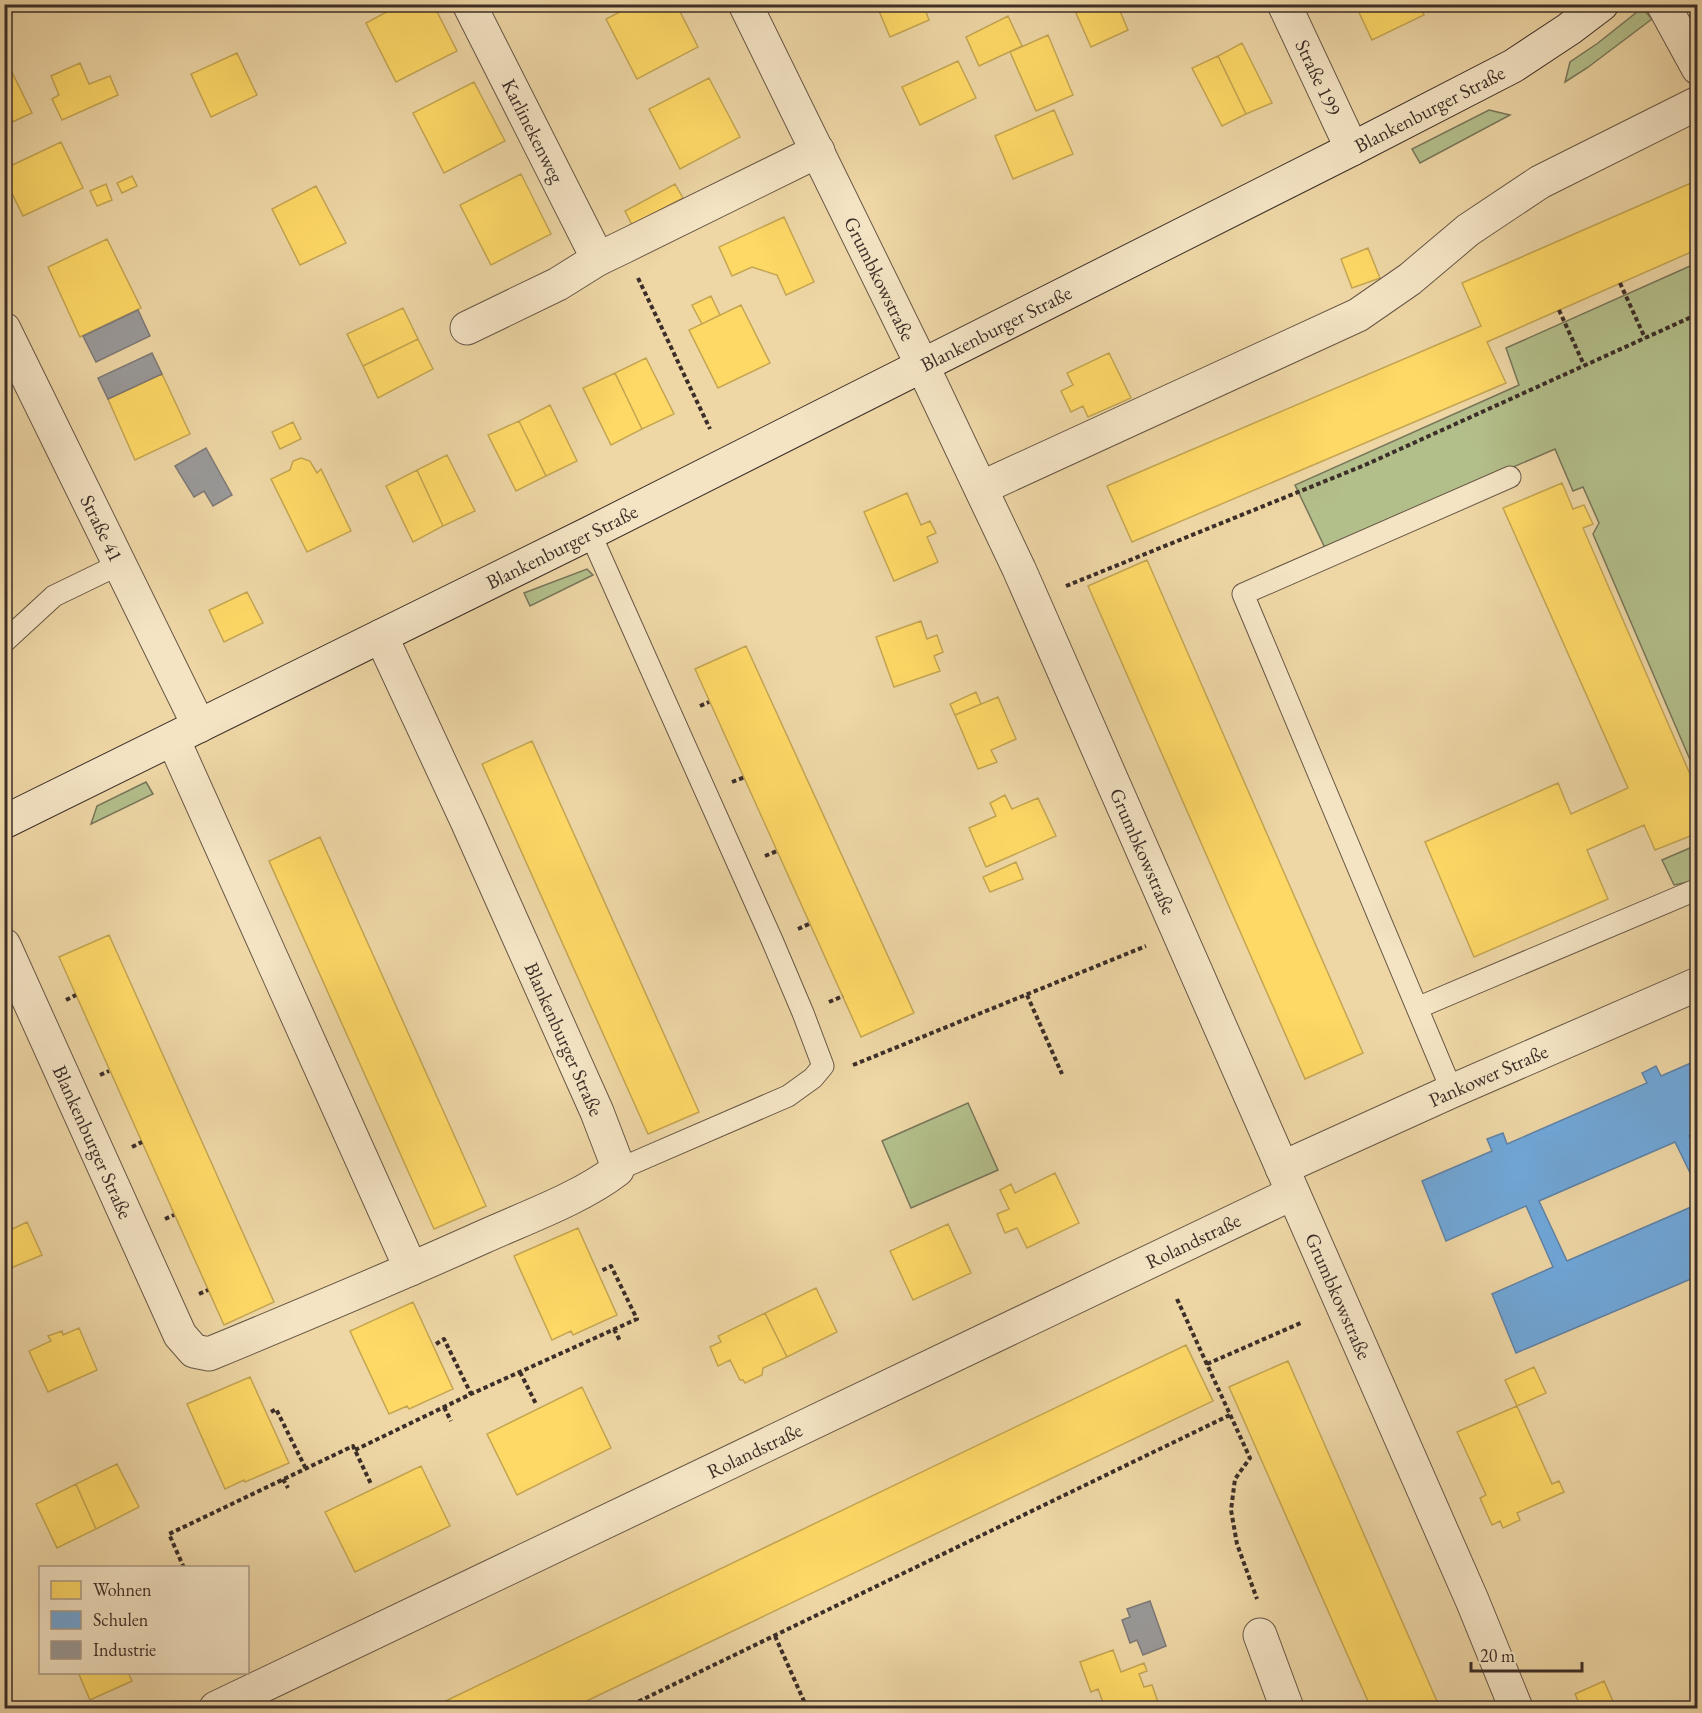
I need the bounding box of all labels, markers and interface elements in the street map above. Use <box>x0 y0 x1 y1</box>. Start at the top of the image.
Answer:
street label: Straße 199 <box>1289 35 1348 120</box>
street label: Blankenburger Straße <box>1350 59 1509 159</box>
street label: Karlinekenweg <box>496 74 570 187</box>
street label: Grumbkowstraße <box>838 212 921 345</box>
street label: Blankenburger Straße <box>916 279 1076 377</box>
street label: Straße 41 <box>74 490 129 566</box>
street label: Blankenburger Straße <box>482 498 642 595</box>
street label: Grumbkowstraße <box>1104 784 1182 918</box>
street label: Blankenburger Straße <box>518 958 610 1120</box>
street label: Pankower Straße <box>1424 1038 1552 1113</box>
street label: Blankenburger Straße <box>47 1061 139 1223</box>
street label: Rolandstraße <box>1141 1207 1245 1275</box>
street label: Grumbkowstraße <box>1299 1229 1378 1363</box>
street label: Rolandstraße <box>703 1416 807 1484</box>
legend <box>39 1566 249 1674</box>
text: Wohnen <box>93 1578 152 1601</box>
text: Schulen <box>93 1608 149 1631</box>
scale bar <box>1471 1635 1582 1673</box>
text: Industrie <box>93 1638 156 1661</box>
text: 20 m <box>1480 1644 1515 1667</box>

